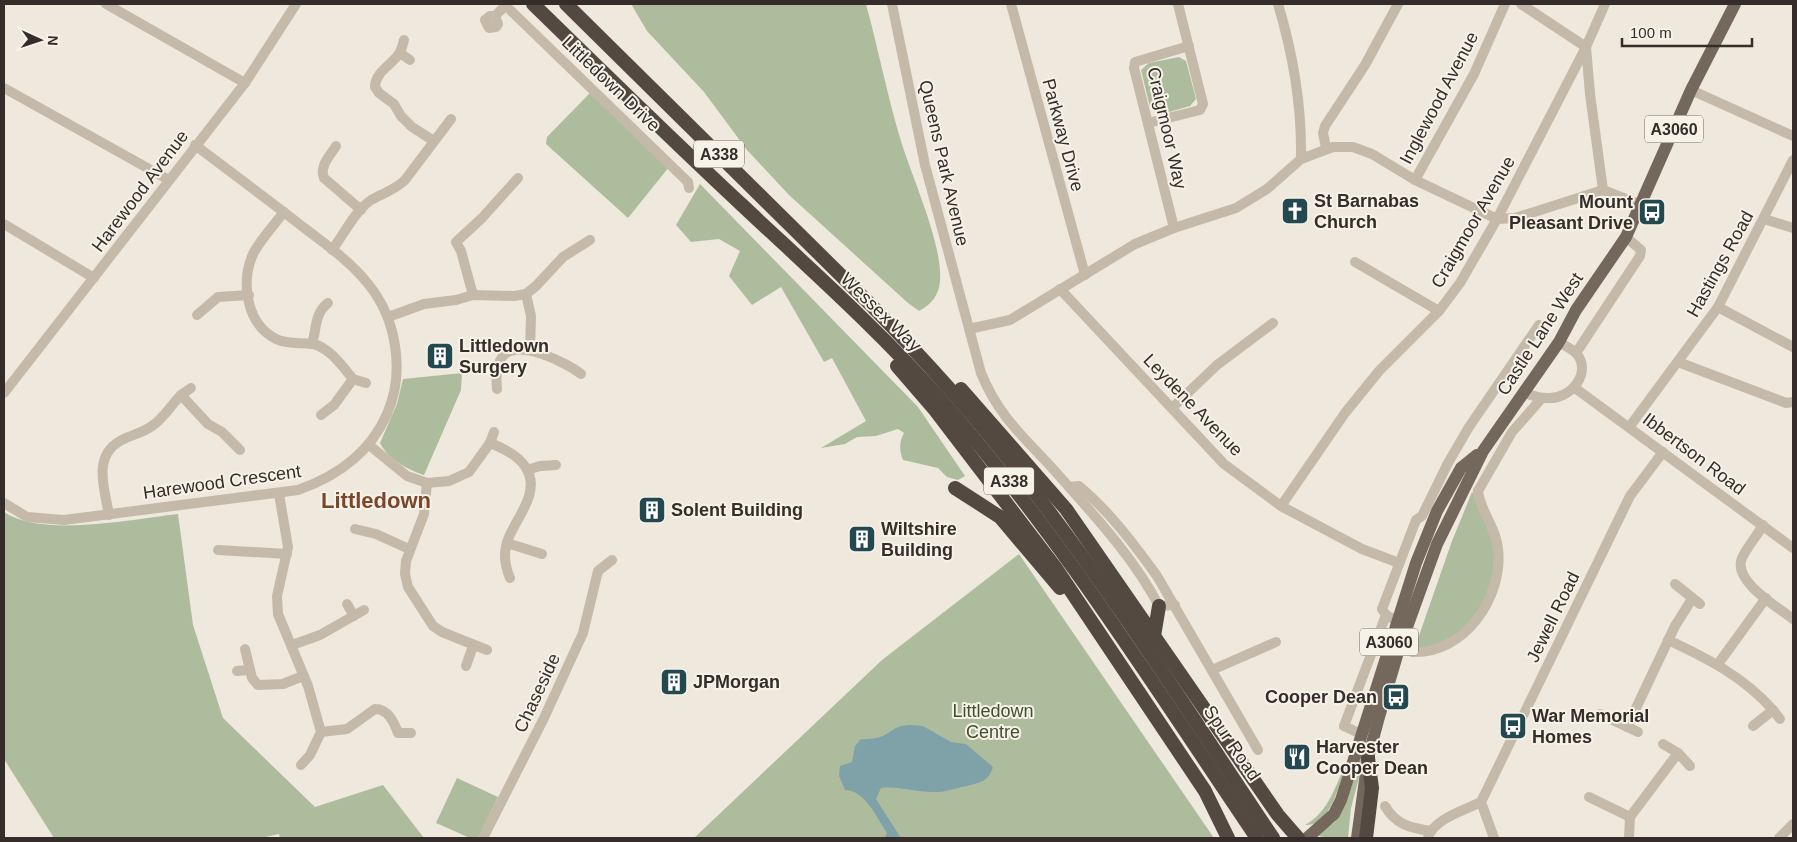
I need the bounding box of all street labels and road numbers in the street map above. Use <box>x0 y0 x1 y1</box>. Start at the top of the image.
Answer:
street label: Inglewood Avenue <box>1396 28 1482 168</box>
street label: Littledown Drive <box>558 32 664 136</box>
street label: Craigmoor Way <box>1143 65 1191 191</box>
street label: Parkway Drive <box>1038 76 1088 194</box>
street label: Queens Park Avenue <box>915 78 973 248</box>
road number: A3060 <box>1645 116 1703 142</box>
street label: Harewood Avenue <box>88 126 192 256</box>
road number: A338 <box>694 140 744 168</box>
street label: Craigmoor Avenue <box>1427 153 1519 291</box>
street label: Hastings Road <box>1683 208 1757 320</box>
street label: Wessex Way <box>837 269 925 355</box>
street label: Castle Lane West <box>1493 269 1587 399</box>
street label: Leydene Avenue <box>1139 350 1247 460</box>
street label: Ibbertson Road <box>1639 409 1749 499</box>
street label: Harewood Crescent <box>142 461 302 503</box>
road number: A338 <box>984 468 1034 494</box>
street label: Jewell Road <box>1523 569 1583 665</box>
road number: A3060 <box>1360 628 1418 656</box>
street label: Chaseside <box>510 650 564 736</box>
street label: Spur Road <box>1200 702 1264 784</box>

